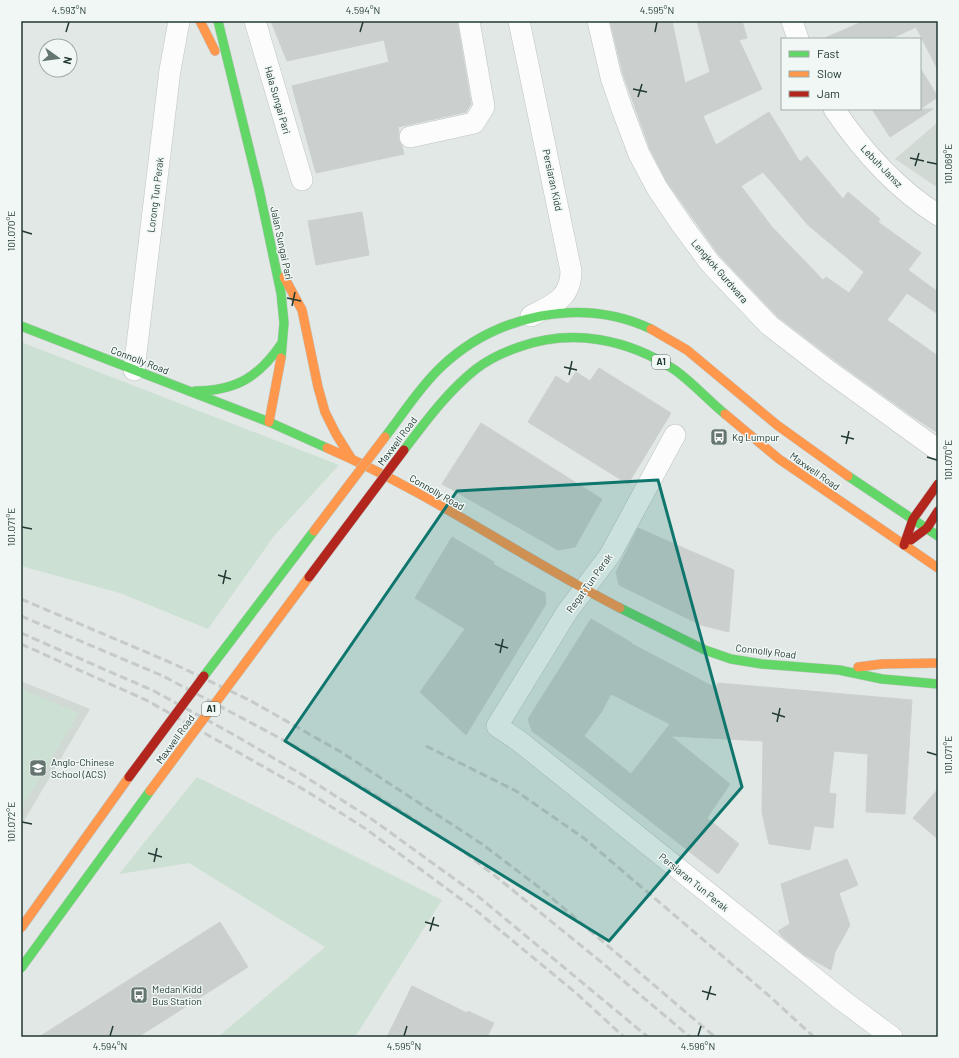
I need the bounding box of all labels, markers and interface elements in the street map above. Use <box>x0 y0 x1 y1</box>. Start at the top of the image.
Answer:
text: 4.593°N <box>52 4 86 16</box>
text: 4.594°N <box>346 4 380 16</box>
text: 4.595°N <box>640 4 674 16</box>
north arrow <box>38 38 78 78</box>
legend <box>781 38 921 110</box>
text: Fast <box>817 46 840 60</box>
text: N <box>61 55 75 66</box>
street label: Hala Sungai Pari <box>263 65 293 135</box>
text: Slow <box>817 66 842 80</box>
text: Jam <box>817 86 840 100</box>
street label: Lebuh Jansz <box>859 142 906 190</box>
text: 101.069°E <box>942 144 954 184</box>
street label: Persiaran Kidd <box>541 148 565 212</box>
street label: Lorong Tun Perak <box>144 157 166 233</box>
street label: Jalan Sungai Pari <box>268 205 296 281</box>
text: 101.070°E <box>5 211 17 251</box>
street label: Lengkok Gurdwara <box>689 237 751 305</box>
street label: Connolly Road <box>109 343 171 377</box>
road number: A1 <box>652 355 670 369</box>
street label: Maxwell Road <box>375 414 419 468</box>
bus stop icon: Kg Lumpur <box>709 427 729 447</box>
place label: Kg Lumpur <box>732 431 780 443</box>
text: 101.070°E <box>942 440 954 480</box>
street label: Maxwell Road <box>788 449 842 493</box>
street label: Connolly Road <box>408 472 466 512</box>
text: 101.071°E <box>5 508 17 546</box>
street label: Regat Tun Perak <box>563 551 615 615</box>
street label: Connolly Road <box>735 641 797 661</box>
road number: A1 <box>202 702 220 716</box>
street label: Maxwell Road <box>153 712 197 766</box>
text: 101.071°E <box>942 736 954 774</box>
place label: Anglo-Chinese School (ACS) <box>51 756 114 780</box>
school or university icon: Anglo-Chinese School (ACS) <box>28 758 48 778</box>
text: 101.072°E <box>5 802 17 842</box>
street label: Persiaran Tun Perak <box>657 850 731 914</box>
place label: Medan Kidd Bus Station <box>152 983 202 1007</box>
bus stop icon: Medan Kidd Bus Station <box>129 985 149 1005</box>
text: 4.594°N <box>93 1040 127 1052</box>
text: 4.595°N <box>387 1040 421 1052</box>
text: 4.596°N <box>681 1040 715 1052</box>

